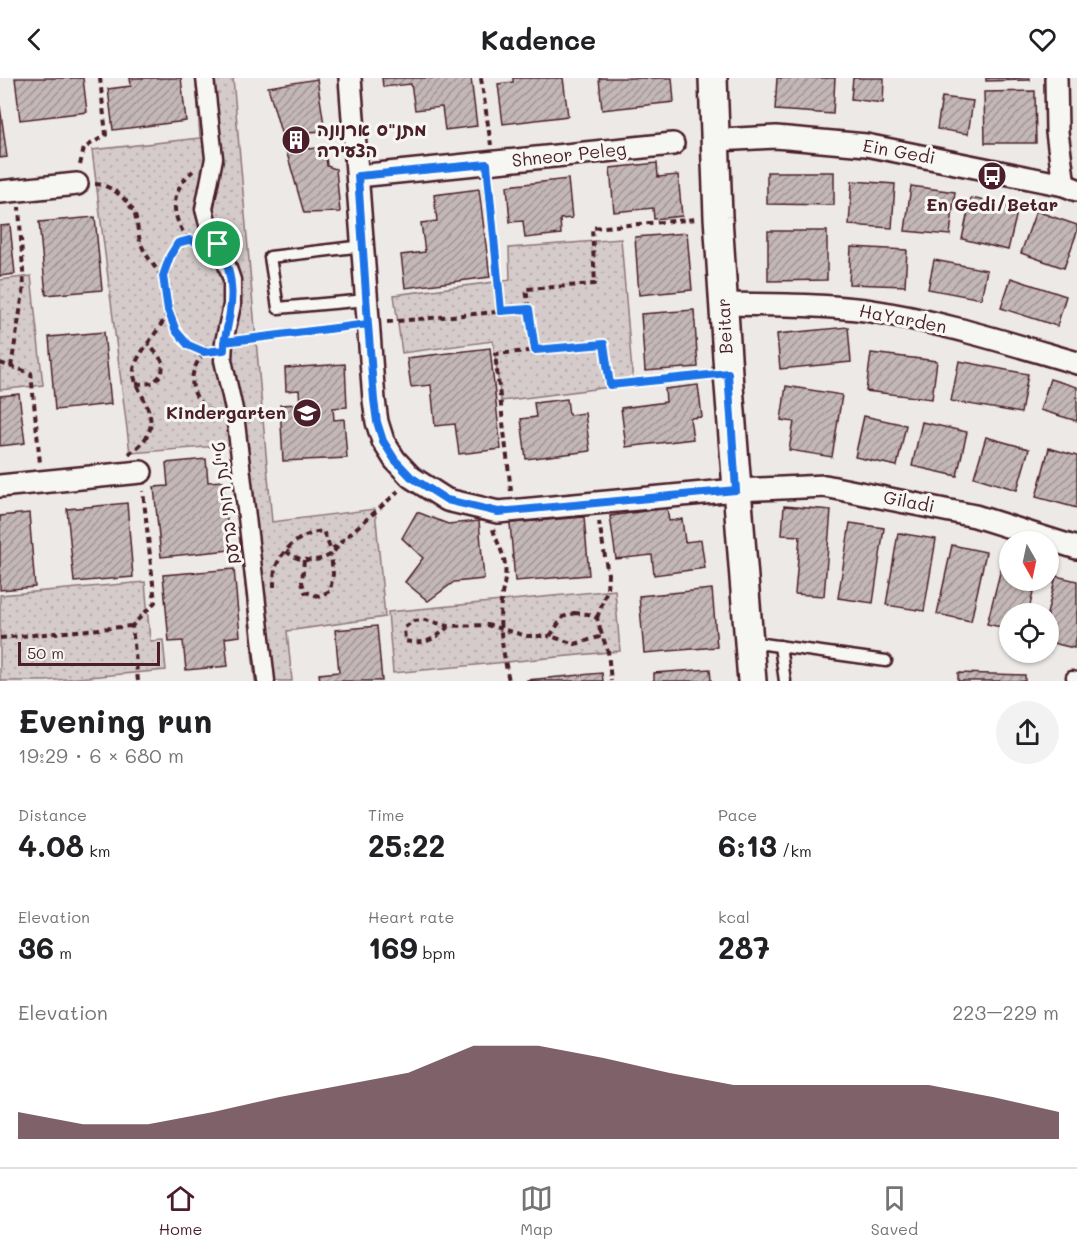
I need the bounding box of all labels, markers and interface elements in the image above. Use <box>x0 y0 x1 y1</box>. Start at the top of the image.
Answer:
text: Kadence <box>481 22 596 57</box>
icon: back <box>18 23 51 56</box>
icon: heart <box>1026 23 1059 56</box>
place label: מתנ"ס ארנונה הצעירה <box>317 117 427 162</box>
building icon: מתנ"ס ארנונה הצעירה <box>280 124 312 156</box>
street label: Ein Gedi <box>861 133 937 169</box>
street label: Shneor Peleg <box>510 136 627 172</box>
bus stop icon: En Gedi/Betar <box>976 160 1008 192</box>
place label: En Gedi/Betar <box>926 192 1058 216</box>
pin <box>192 218 243 269</box>
icon: arrive <box>201 227 234 260</box>
street label: Beitar <box>711 297 737 355</box>
street label: HaYarden <box>857 298 949 338</box>
school or university icon: Kindergarten <box>291 397 323 429</box>
place label: Kindergarten <box>166 400 286 424</box>
street label: טיילת רותי ברעם <box>206 440 244 566</box>
street label: Giladi <box>882 484 937 518</box>
north arrow <box>999 531 1059 591</box>
map controls <box>999 531 1059 663</box>
button: locate <box>999 603 1059 663</box>
scale bar <box>18 639 160 666</box>
text: 50 m <box>27 642 64 663</box>
text: Evening run <box>18 698 212 741</box>
button: share <box>996 701 1059 764</box>
text: 19:29 · 6 × 680 m <box>18 742 184 768</box>
text: Distance <box>18 804 87 825</box>
text: Time <box>368 804 404 825</box>
text: Pace <box>718 804 757 825</box>
text: 4.08 <box>18 825 84 865</box>
text: 25:22 <box>368 825 445 865</box>
text: 6:13 <box>718 825 777 865</box>
text: km <box>84 840 111 861</box>
text: /km <box>777 840 812 861</box>
text: Elevation <box>18 906 90 927</box>
text: Heart rate <box>368 906 454 927</box>
text: kcal <box>718 906 750 927</box>
text: 36 <box>18 927 54 967</box>
text: 169 <box>368 927 417 967</box>
text: 287 <box>718 927 770 967</box>
text: m <box>54 942 72 963</box>
text: bpm <box>417 942 455 963</box>
text: Elevation <box>18 999 108 1025</box>
text: 223–229 m <box>952 999 1059 1025</box>
tab: Home <box>159 1182 202 1239</box>
tab: Map <box>520 1182 553 1239</box>
tab: Saved <box>871 1182 918 1239</box>

